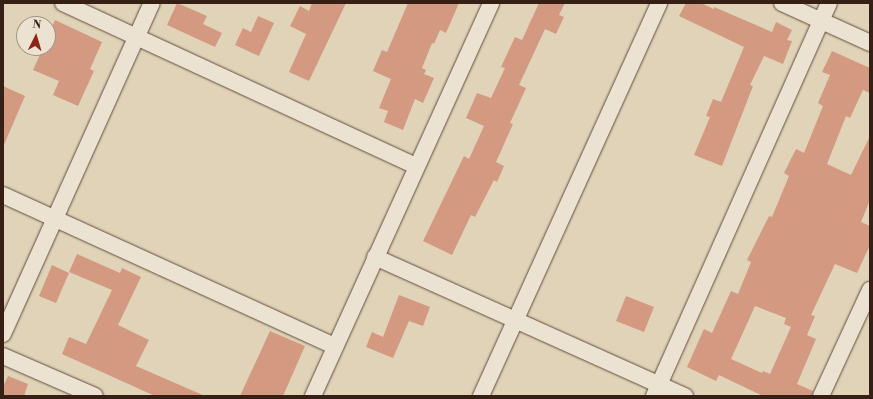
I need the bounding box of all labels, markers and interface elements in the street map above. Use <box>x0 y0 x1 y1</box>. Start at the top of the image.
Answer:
north arrow <box>16 16 56 56</box>
text: N <box>32 18 42 32</box>

